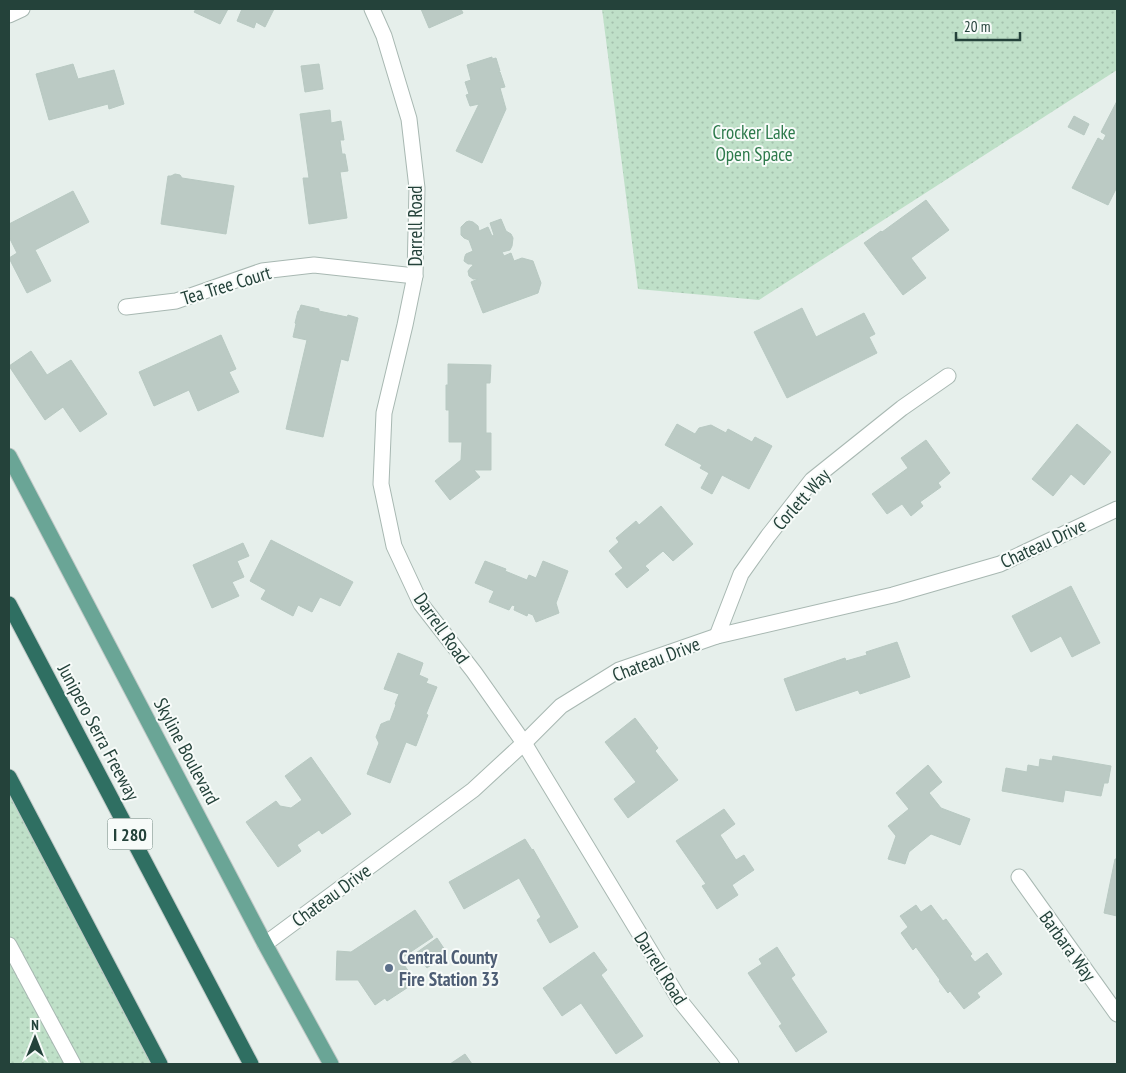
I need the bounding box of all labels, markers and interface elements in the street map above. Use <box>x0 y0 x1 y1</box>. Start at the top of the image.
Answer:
scale bar <box>956 10 1020 42</box>
text: 20 m <box>964 17 990 36</box>
park label: Crocker Lake Open Space <box>712 120 796 166</box>
street label: Darrell Road <box>403 185 427 267</box>
street label: Tea Tree Court <box>178 260 275 310</box>
street label: Corlett Way <box>767 463 836 535</box>
street label: Chateau Drive <box>996 513 1090 573</box>
street label: Darrell Road <box>409 588 475 668</box>
street label: Chateau Drive <box>609 631 703 687</box>
street label: Junipero Serra Freeway <box>52 659 146 805</box>
street label: Skyline Boulevard <box>149 694 225 808</box>
road number: I 280 <box>108 819 152 850</box>
street label: Chateau Drive <box>287 858 375 932</box>
street label: Barbara Way <box>1034 906 1102 987</box>
street label: Darrell Road <box>629 927 693 1009</box>
place label: Central County Fire Station 33 <box>399 945 499 991</box>
marker: Central County Fire Station 33 <box>383 962 395 974</box>
north arrow <box>10 1013 60 1063</box>
text: N <box>31 1016 39 1034</box>

